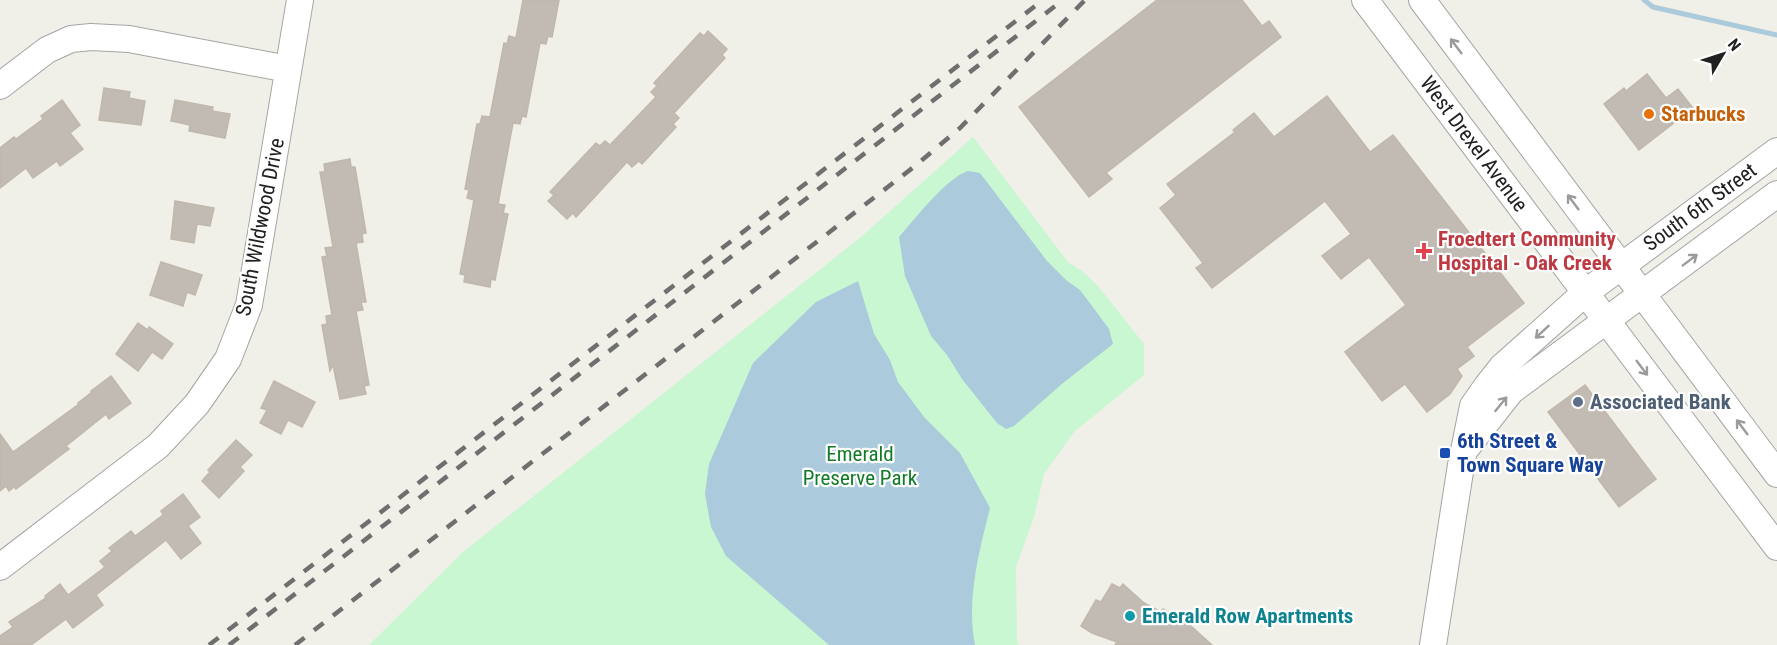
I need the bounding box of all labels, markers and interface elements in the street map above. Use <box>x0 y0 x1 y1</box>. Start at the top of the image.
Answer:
north arrow <box>1693 24 1753 84</box>
text: N <box>1724 35 1745 55</box>
one-way arrow <box>1450 38 1463 54</box>
street label: West Drexel Avenue <box>1415 72 1533 216</box>
place label: Starbucks <box>1661 102 1746 126</box>
marker: Starbucks <box>1642 107 1656 121</box>
street label: South Wildwood Drive <box>231 136 289 318</box>
street label: South 6th Street <box>1639 158 1761 256</box>
one-way arrow <box>1567 195 1579 211</box>
place label: Froedtert Community Hospital - Oak Creek <box>1438 227 1616 275</box>
marker: Froedtert Community Hospital - Oak Creek <box>1415 242 1433 260</box>
one-way arrow <box>1681 254 1697 266</box>
one-way arrow <box>1535 325 1550 339</box>
one-way arrow <box>1636 360 1649 376</box>
place label: Associated Bank <box>1590 390 1732 414</box>
marker: Associated Bank <box>1571 395 1585 409</box>
one-way arrow <box>1495 396 1508 412</box>
one-way arrow <box>1736 420 1748 436</box>
place label: 6th Street & Town Square Way <box>1457 429 1604 477</box>
park label: Emerald Preserve Park <box>803 442 918 490</box>
marker: 6th Street & Town Square Way <box>1438 446 1452 460</box>
place label: Emerald Row Apartments <box>1142 604 1353 628</box>
marker: Emerald Row Apartments <box>1123 609 1137 623</box>

